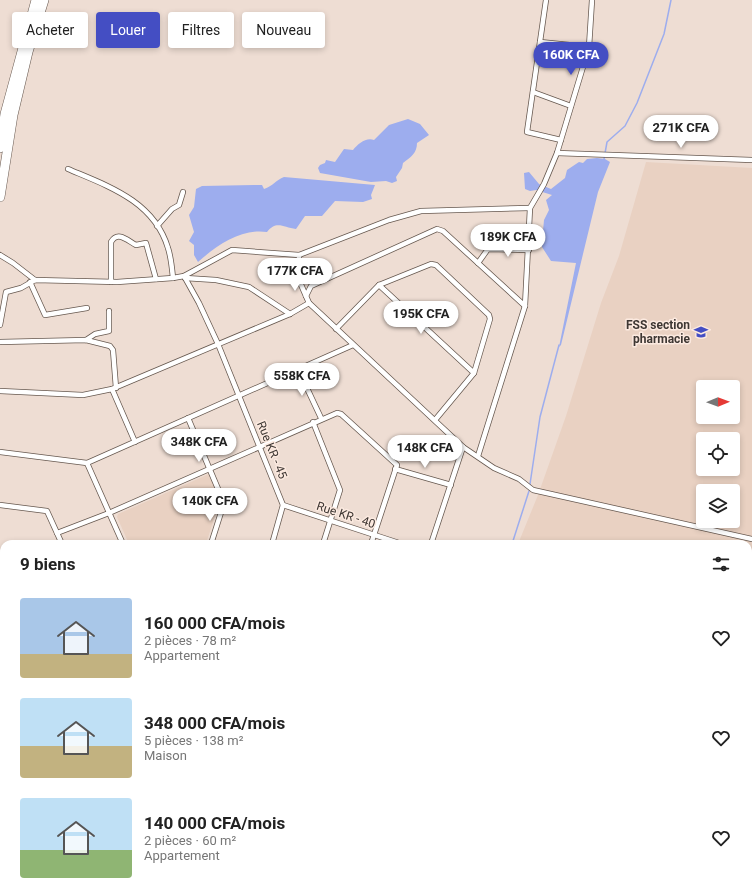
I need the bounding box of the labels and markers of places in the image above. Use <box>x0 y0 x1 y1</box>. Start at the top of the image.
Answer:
pin: 160K CFA <box>530 42 612 76</box>
pin: 271K CFA <box>640 115 722 149</box>
pin: 189K CFA <box>467 224 549 258</box>
pin: 177K CFA <box>254 258 336 292</box>
pin: 195K CFA <box>380 301 462 335</box>
place label: FSS section pharmacie <box>626 318 691 346</box>
school or university icon: FSS section pharmacie <box>693 324 709 340</box>
pin: 558K CFA <box>261 363 343 397</box>
pin: 348K CFA <box>158 429 240 463</box>
pin: 148K CFA <box>384 435 466 469</box>
pin: 140K CFA <box>169 488 251 522</box>

